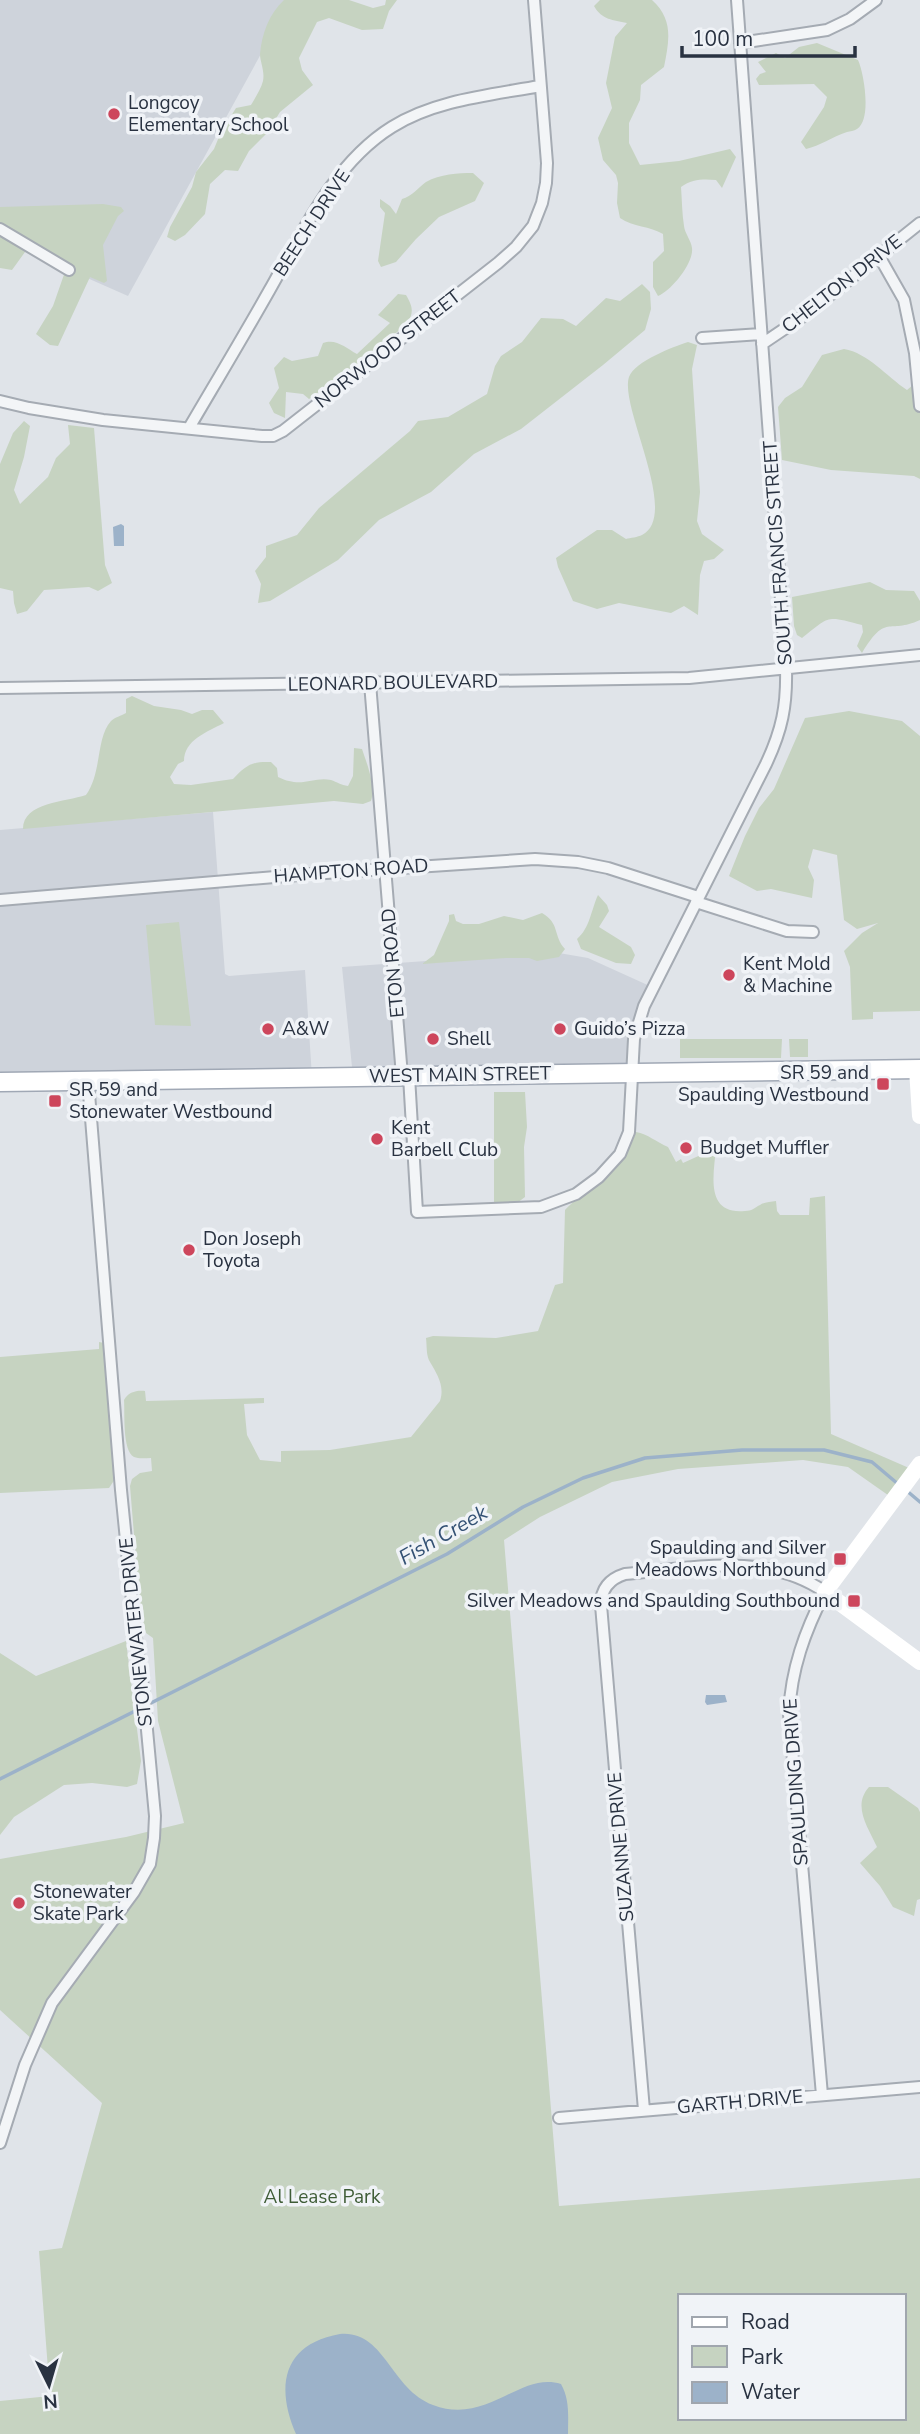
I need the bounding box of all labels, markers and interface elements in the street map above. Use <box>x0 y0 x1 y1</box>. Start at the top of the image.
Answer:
scale bar <box>682 14 855 58</box>
text: 100 m <box>692 25 753 53</box>
place label: Longcoy Elementary School <box>128 90 289 138</box>
marker: Longcoy Elementary School <box>106 106 122 122</box>
street label: BEECH DRIVE <box>268 164 356 282</box>
street label: CHELTON DRIVE <box>776 229 908 339</box>
street label: NORWOOD STREET <box>310 283 467 414</box>
street label: SOUTH FRANCIS STREET <box>757 439 799 666</box>
street label: LEONARD BOULEVARD <box>287 668 499 698</box>
street label: HAMPTON ROAD <box>273 853 429 889</box>
street label: ETON ROAD <box>375 907 411 1019</box>
place label: Kent Mold & Machine <box>743 951 832 999</box>
marker: Kent Mold & Machine <box>721 967 737 983</box>
place label: A&W <box>282 1016 330 1042</box>
place label: Guido’s Pizza <box>574 1016 686 1042</box>
marker: A&W <box>260 1021 276 1037</box>
marker: Guido’s Pizza <box>552 1021 568 1037</box>
place label: Shell <box>447 1026 491 1052</box>
marker: Shell <box>425 1031 441 1047</box>
street label: WEST MAIN STREET <box>369 1060 552 1090</box>
place label: SR 59 and Spaulding Westbound <box>678 1060 869 1108</box>
marker: SR 59 and Spaulding Westbound <box>875 1076 891 1092</box>
place label: SR 59 and Stonewater Westbound <box>69 1077 273 1125</box>
marker: SR 59 and Stonewater Westbound <box>47 1093 63 1109</box>
place label: Kent Barbell Club <box>391 1115 498 1163</box>
marker: Kent Barbell Club <box>369 1131 385 1147</box>
place label: Budget Muffler <box>700 1135 829 1161</box>
marker: Budget Muffler <box>678 1140 694 1156</box>
place label: Don Joseph Toyota <box>203 1226 301 1274</box>
marker: Don Joseph Toyota <box>181 1242 197 1258</box>
water label: Fish Creek <box>393 1498 493 1572</box>
place label: Spaulding and Silver Meadows Northbound <box>635 1535 826 1583</box>
street label: STONEWATER DRIVE <box>113 1536 159 1728</box>
marker: Spaulding and Silver Meadows Northbound <box>832 1551 848 1567</box>
place label: Silver Meadows and Spaulding Southbound <box>467 1588 840 1614</box>
marker: Silver Meadows and Spaulding Southbound <box>846 1593 862 1609</box>
street label: SPAULDING DRIVE <box>777 1697 815 1867</box>
street label: SUZANNE DRIVE <box>601 1771 641 1923</box>
place label: Stonewater Skate Park <box>33 1879 132 1927</box>
marker: Stonewater Skate Park <box>11 1895 27 1911</box>
street label: GARTH DRIVE <box>676 2084 804 2120</box>
park label: Al Lease Park <box>264 2184 381 2210</box>
legend <box>678 2294 906 2420</box>
text: Road <box>741 2308 790 2336</box>
text: Park <box>741 2343 783 2371</box>
north arrow <box>14 2350 84 2420</box>
text: Water <box>741 2378 800 2406</box>
text: N <box>42 2387 59 2415</box>

